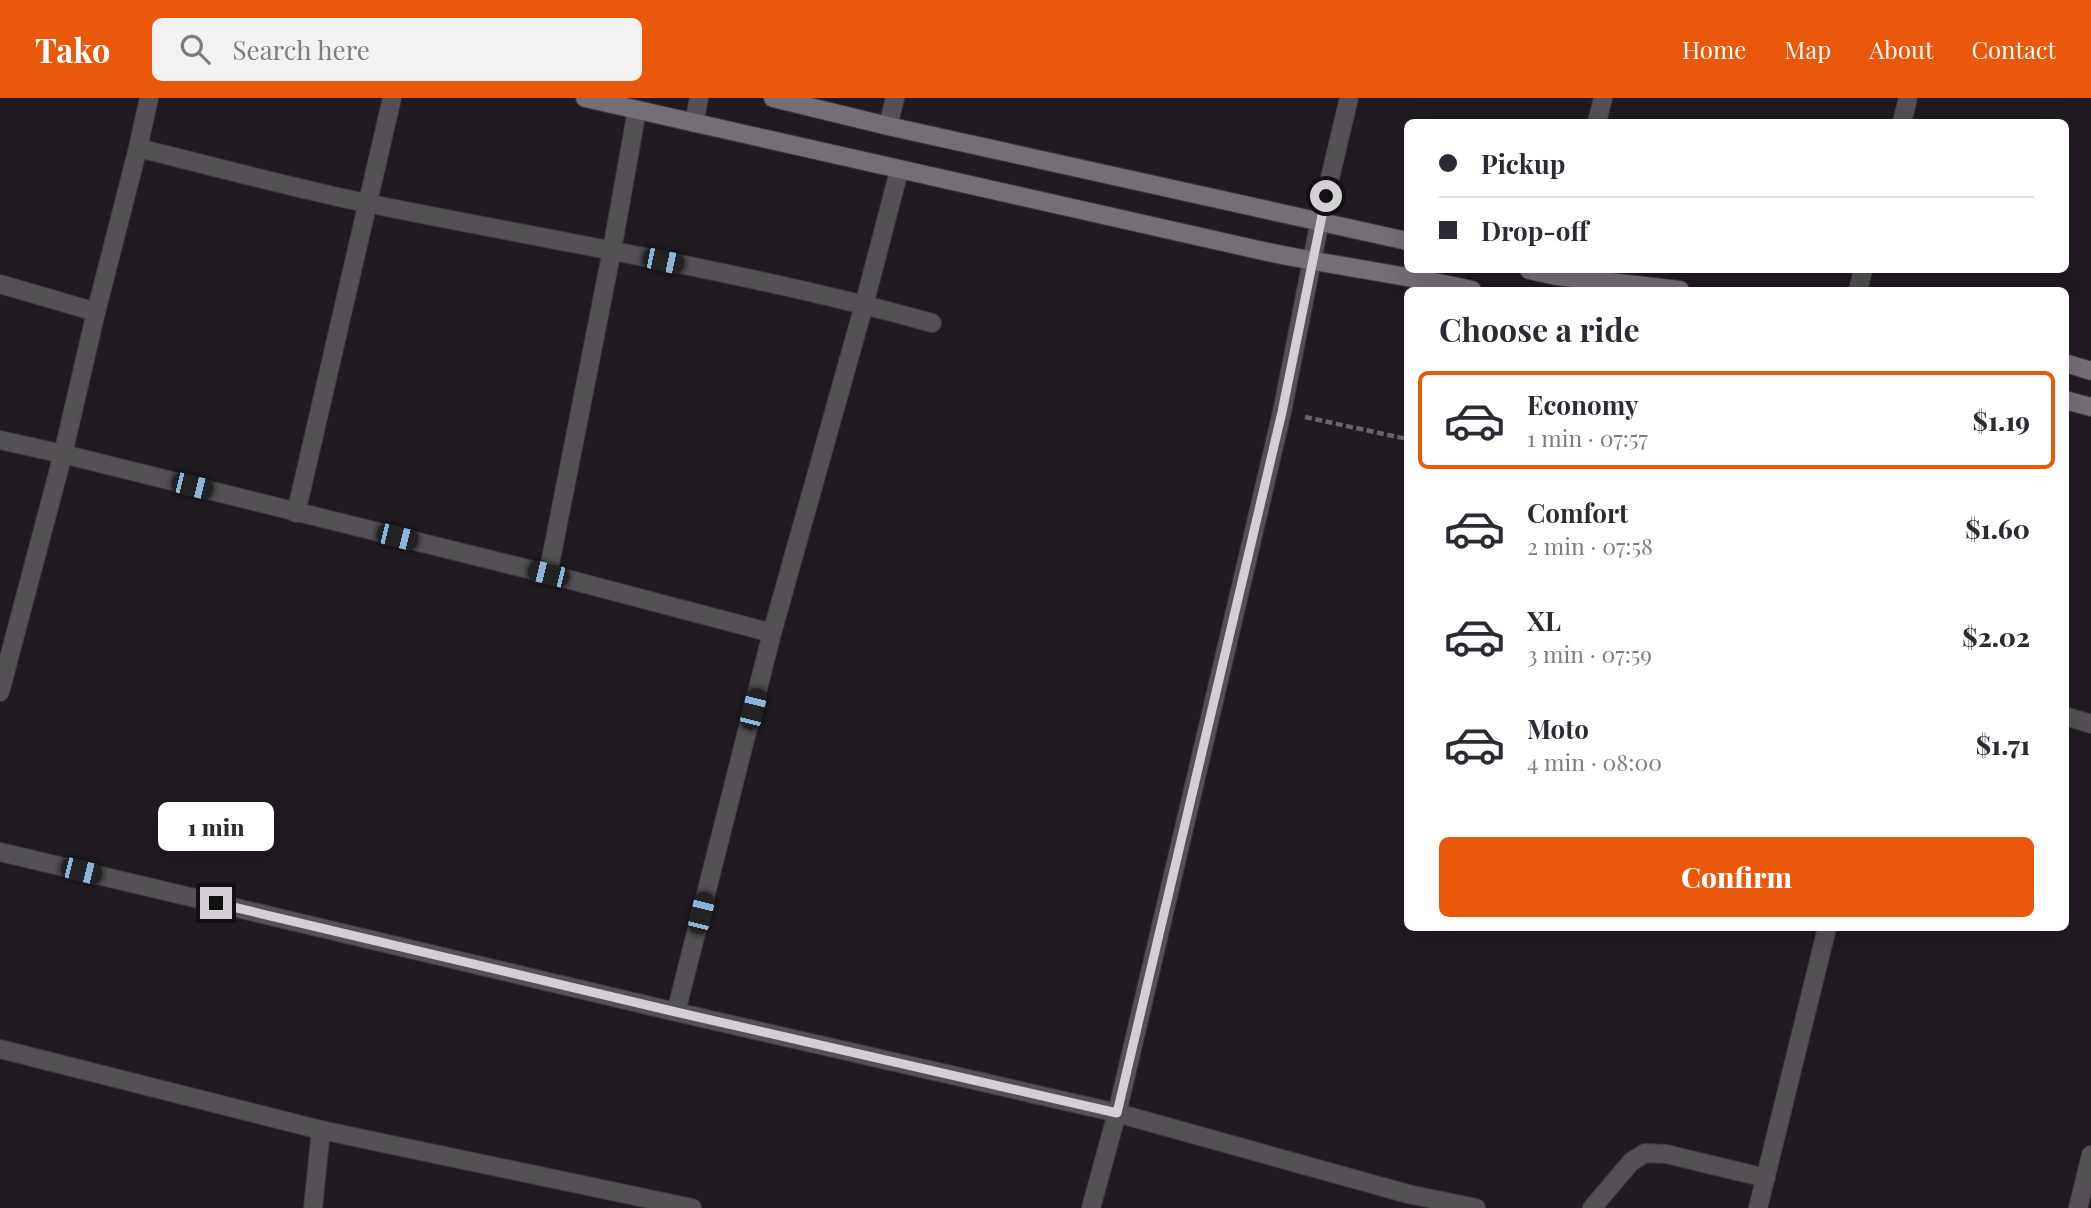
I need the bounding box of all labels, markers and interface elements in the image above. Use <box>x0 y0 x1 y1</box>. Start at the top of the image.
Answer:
search box <box>152 18 642 81</box>
text: Tako <box>35 27 110 71</box>
icon: search <box>176 30 214 68</box>
text: Search here <box>232 32 370 67</box>
text: Home <box>1682 33 1746 65</box>
text: Map <box>1784 33 1831 65</box>
text: About <box>1869 33 1933 65</box>
text: Contact <box>1971 33 2056 65</box>
text: Pickup <box>1481 146 1565 181</box>
route start <box>1310 180 1342 212</box>
text: Drop-off <box>1481 213 1588 248</box>
car <box>641 246 686 276</box>
text: Choose a ride <box>1439 307 1640 350</box>
text: Economy <box>1527 387 1638 422</box>
icon: car <box>1443 389 1506 452</box>
text: $1.19 <box>1973 403 2030 438</box>
text: 1 min · 07:57 <box>1527 422 1648 453</box>
car <box>170 471 215 501</box>
text: Comfort <box>1527 495 1628 530</box>
icon: car <box>1443 497 1506 560</box>
text: $1.60 <box>1965 511 2030 546</box>
car <box>375 522 420 552</box>
text: 2 min · 07:58 <box>1527 530 1653 561</box>
car <box>526 559 571 589</box>
text: XL <box>1527 603 1561 638</box>
icon: car <box>1443 605 1506 668</box>
text: $2.02 <box>1962 619 2030 654</box>
text: 3 min · 07:59 <box>1527 638 1652 669</box>
car <box>738 686 769 732</box>
text: Moto <box>1527 711 1589 746</box>
icon: car <box>1443 713 1506 776</box>
text: $1.71 <box>1976 727 2030 762</box>
text: 4 min · 08:00 <box>1527 746 1662 777</box>
callout: 1 min <box>158 802 274 850</box>
text: 1 min <box>188 811 244 842</box>
button: Confirm <box>1439 837 2034 917</box>
car <box>59 856 104 886</box>
route end <box>200 887 232 919</box>
car <box>686 890 717 936</box>

